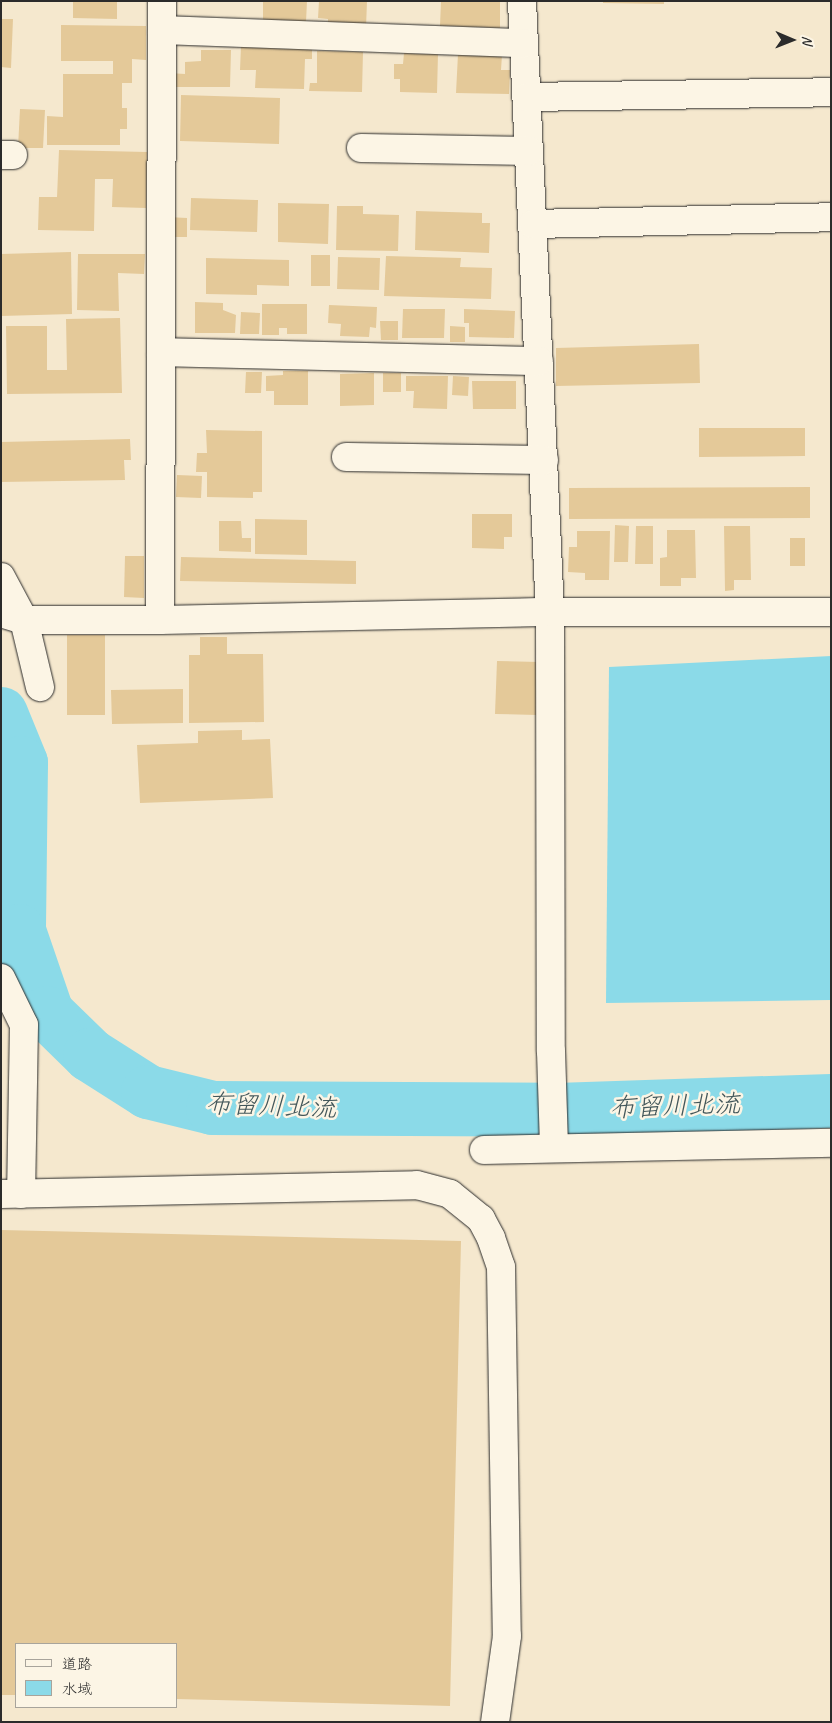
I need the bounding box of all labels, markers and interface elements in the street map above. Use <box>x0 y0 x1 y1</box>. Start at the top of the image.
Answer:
north arrow <box>767 15 817 65</box>
text: N <box>799 36 816 45</box>
water label: 布留川北流 <box>205 1088 337 1124</box>
water label: 布留川北流 <box>609 1088 741 1124</box>
legend <box>15 1643 178 1708</box>
text: 道路 <box>62 1655 92 1674</box>
text: 水域 <box>62 1680 92 1699</box>

